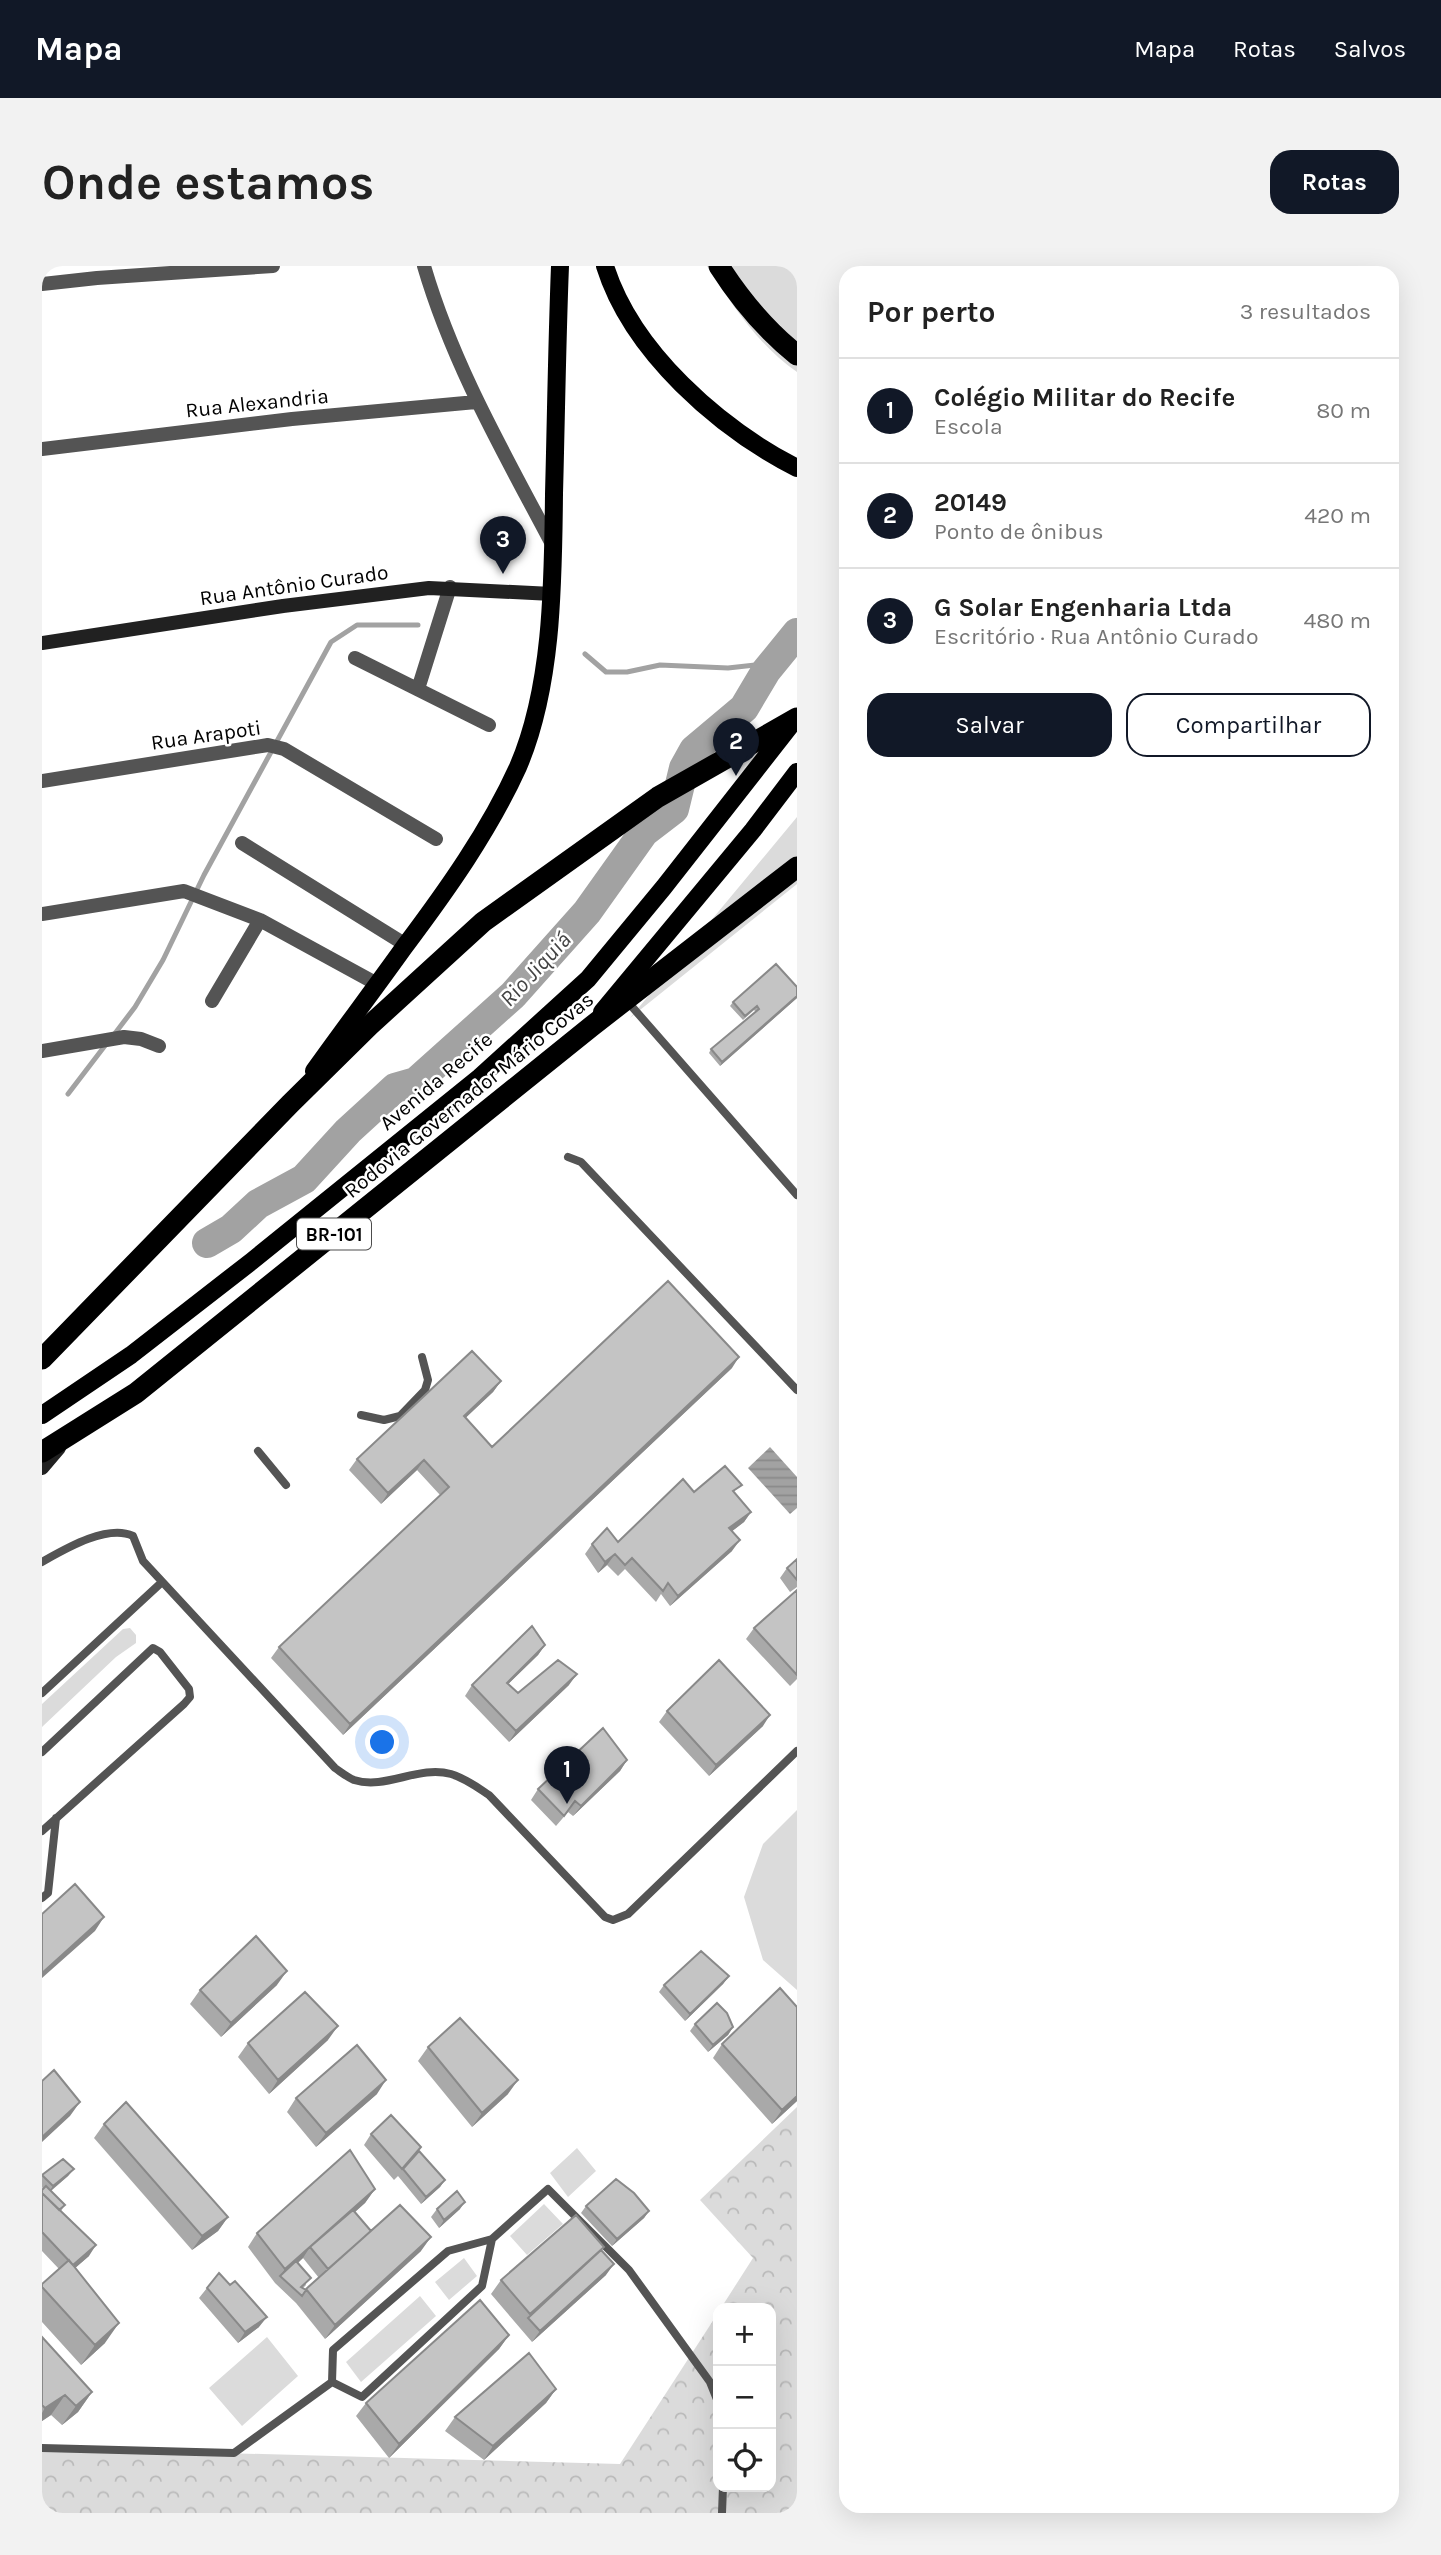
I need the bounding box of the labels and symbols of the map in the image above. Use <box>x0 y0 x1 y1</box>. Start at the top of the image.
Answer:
street label: Rua Alexandria <box>184 384 330 422</box>
pin: 3 <box>480 516 526 574</box>
street label: Rua Antônio Curado <box>198 560 390 610</box>
street label: Rua Arapoti <box>149 715 263 755</box>
pin: 2 <box>713 718 759 776</box>
water label: Rio Jiquiá <box>494 926 577 1012</box>
street label: Rodovia Governador Mário Covas <box>340 987 598 1203</box>
street label: Avenida Recife <box>375 1027 497 1135</box>
road number: BR-101 <box>297 1218 371 1250</box>
your location <box>365 1725 399 1759</box>
pin: 1 <box>544 1746 590 1804</box>

